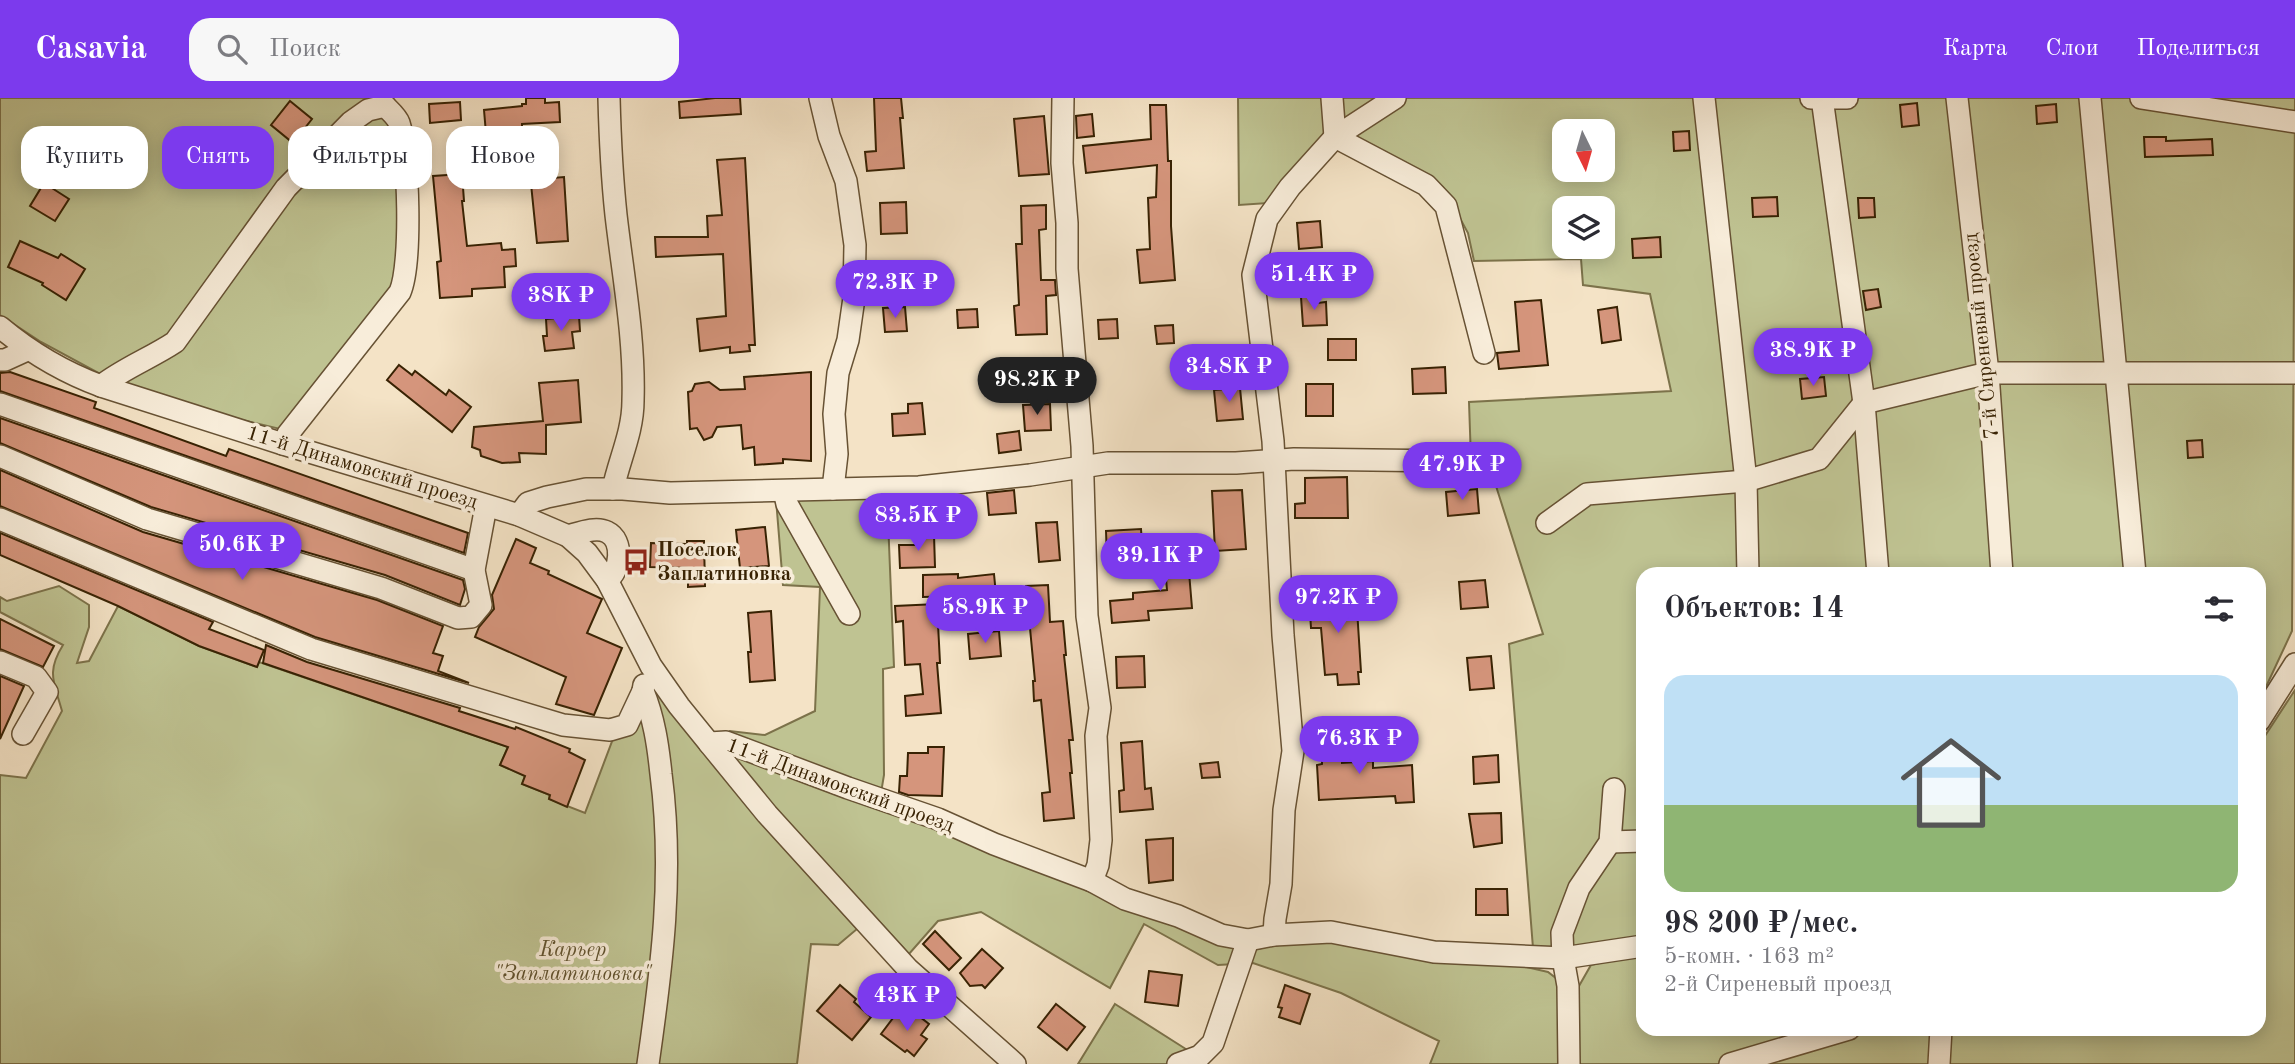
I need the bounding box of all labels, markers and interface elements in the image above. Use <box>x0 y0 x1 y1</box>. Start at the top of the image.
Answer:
search box <box>189 18 679 81</box>
icon: search <box>213 30 251 68</box>
text: Casavia <box>35 33 147 66</box>
text: Поиск <box>269 36 341 62</box>
text: Карта <box>1943 37 2008 61</box>
text: Слои <box>2046 37 2099 61</box>
text: Поделиться <box>2137 37 2260 61</box>
north arrow <box>1552 119 1615 182</box>
map controls <box>1552 119 1615 259</box>
chip: Купить <box>21 126 148 189</box>
chip: Снять <box>162 126 274 189</box>
chip: Фильтры <box>288 126 432 189</box>
chip: Новое <box>446 126 559 189</box>
button: layers <box>1552 196 1615 259</box>
street label: 7-й Сиреневый проезд <box>1961 231 2003 440</box>
pin: 51.4K ₽ <box>1249 252 1379 312</box>
pin: 72.3K ₽ <box>830 260 960 320</box>
text: 51.4K ₽ <box>1271 263 1357 286</box>
text: 72.3K ₽ <box>852 271 938 294</box>
pin: 38K ₽ <box>512 274 610 333</box>
text: 38K ₽ <box>528 284 594 307</box>
pin: 38.9K ₽ <box>1748 328 1878 388</box>
text: 38.9K ₽ <box>1770 339 1856 362</box>
pin: 34.8K ₽ <box>1164 344 1294 404</box>
text: 34.8K ₽ <box>1186 355 1272 378</box>
pin: 98.2K ₽ <box>972 358 1102 417</box>
text: 98.2K ₽ <box>994 368 1080 391</box>
street label: 11-й Динамовский проезд <box>244 423 481 513</box>
pin: 47.9K ₽ <box>1397 442 1527 502</box>
text: 47.9K ₽ <box>1419 453 1505 476</box>
pin: 83.5K ₽ <box>853 494 983 553</box>
text: 83.5K ₽ <box>875 504 961 527</box>
pin: 50.6K ₽ <box>177 522 307 582</box>
text: 50.6K ₽ <box>199 533 285 556</box>
pin: 39.1K ₽ <box>1095 533 1225 593</box>
place label: Поселок Заплатиновка <box>657 540 792 585</box>
text: 39.1K ₽ <box>1117 544 1203 567</box>
bus stop icon: Поселок Заплатиновка <box>621 547 651 577</box>
pin: 97.2K ₽ <box>1273 575 1403 635</box>
pin: 58.9K ₽ <box>920 586 1050 645</box>
text: 97.2K ₽ <box>1295 586 1381 609</box>
icon: filters <box>2200 590 2238 628</box>
text: Объектов: 14 <box>1664 594 1844 624</box>
text: 58.9K ₽ <box>942 596 1028 619</box>
pin: 76.3K ₽ <box>1294 716 1424 776</box>
icon: home <box>1888 720 2014 846</box>
text: 76.3K ₽ <box>1316 727 1402 750</box>
street label: 11-й Динамовский проезд <box>723 735 957 837</box>
text: 98 200 ₽/мес. <box>1664 909 1858 939</box>
park label: Карьер "Заплатиновка" <box>494 940 653 985</box>
text: 5-комн. · 163 m² <box>1664 945 1834 968</box>
text: 2-й Сиреневый проезд <box>1664 973 1891 996</box>
pin: 43K ₽ <box>858 974 956 1033</box>
text: 43K ₽ <box>874 984 940 1007</box>

